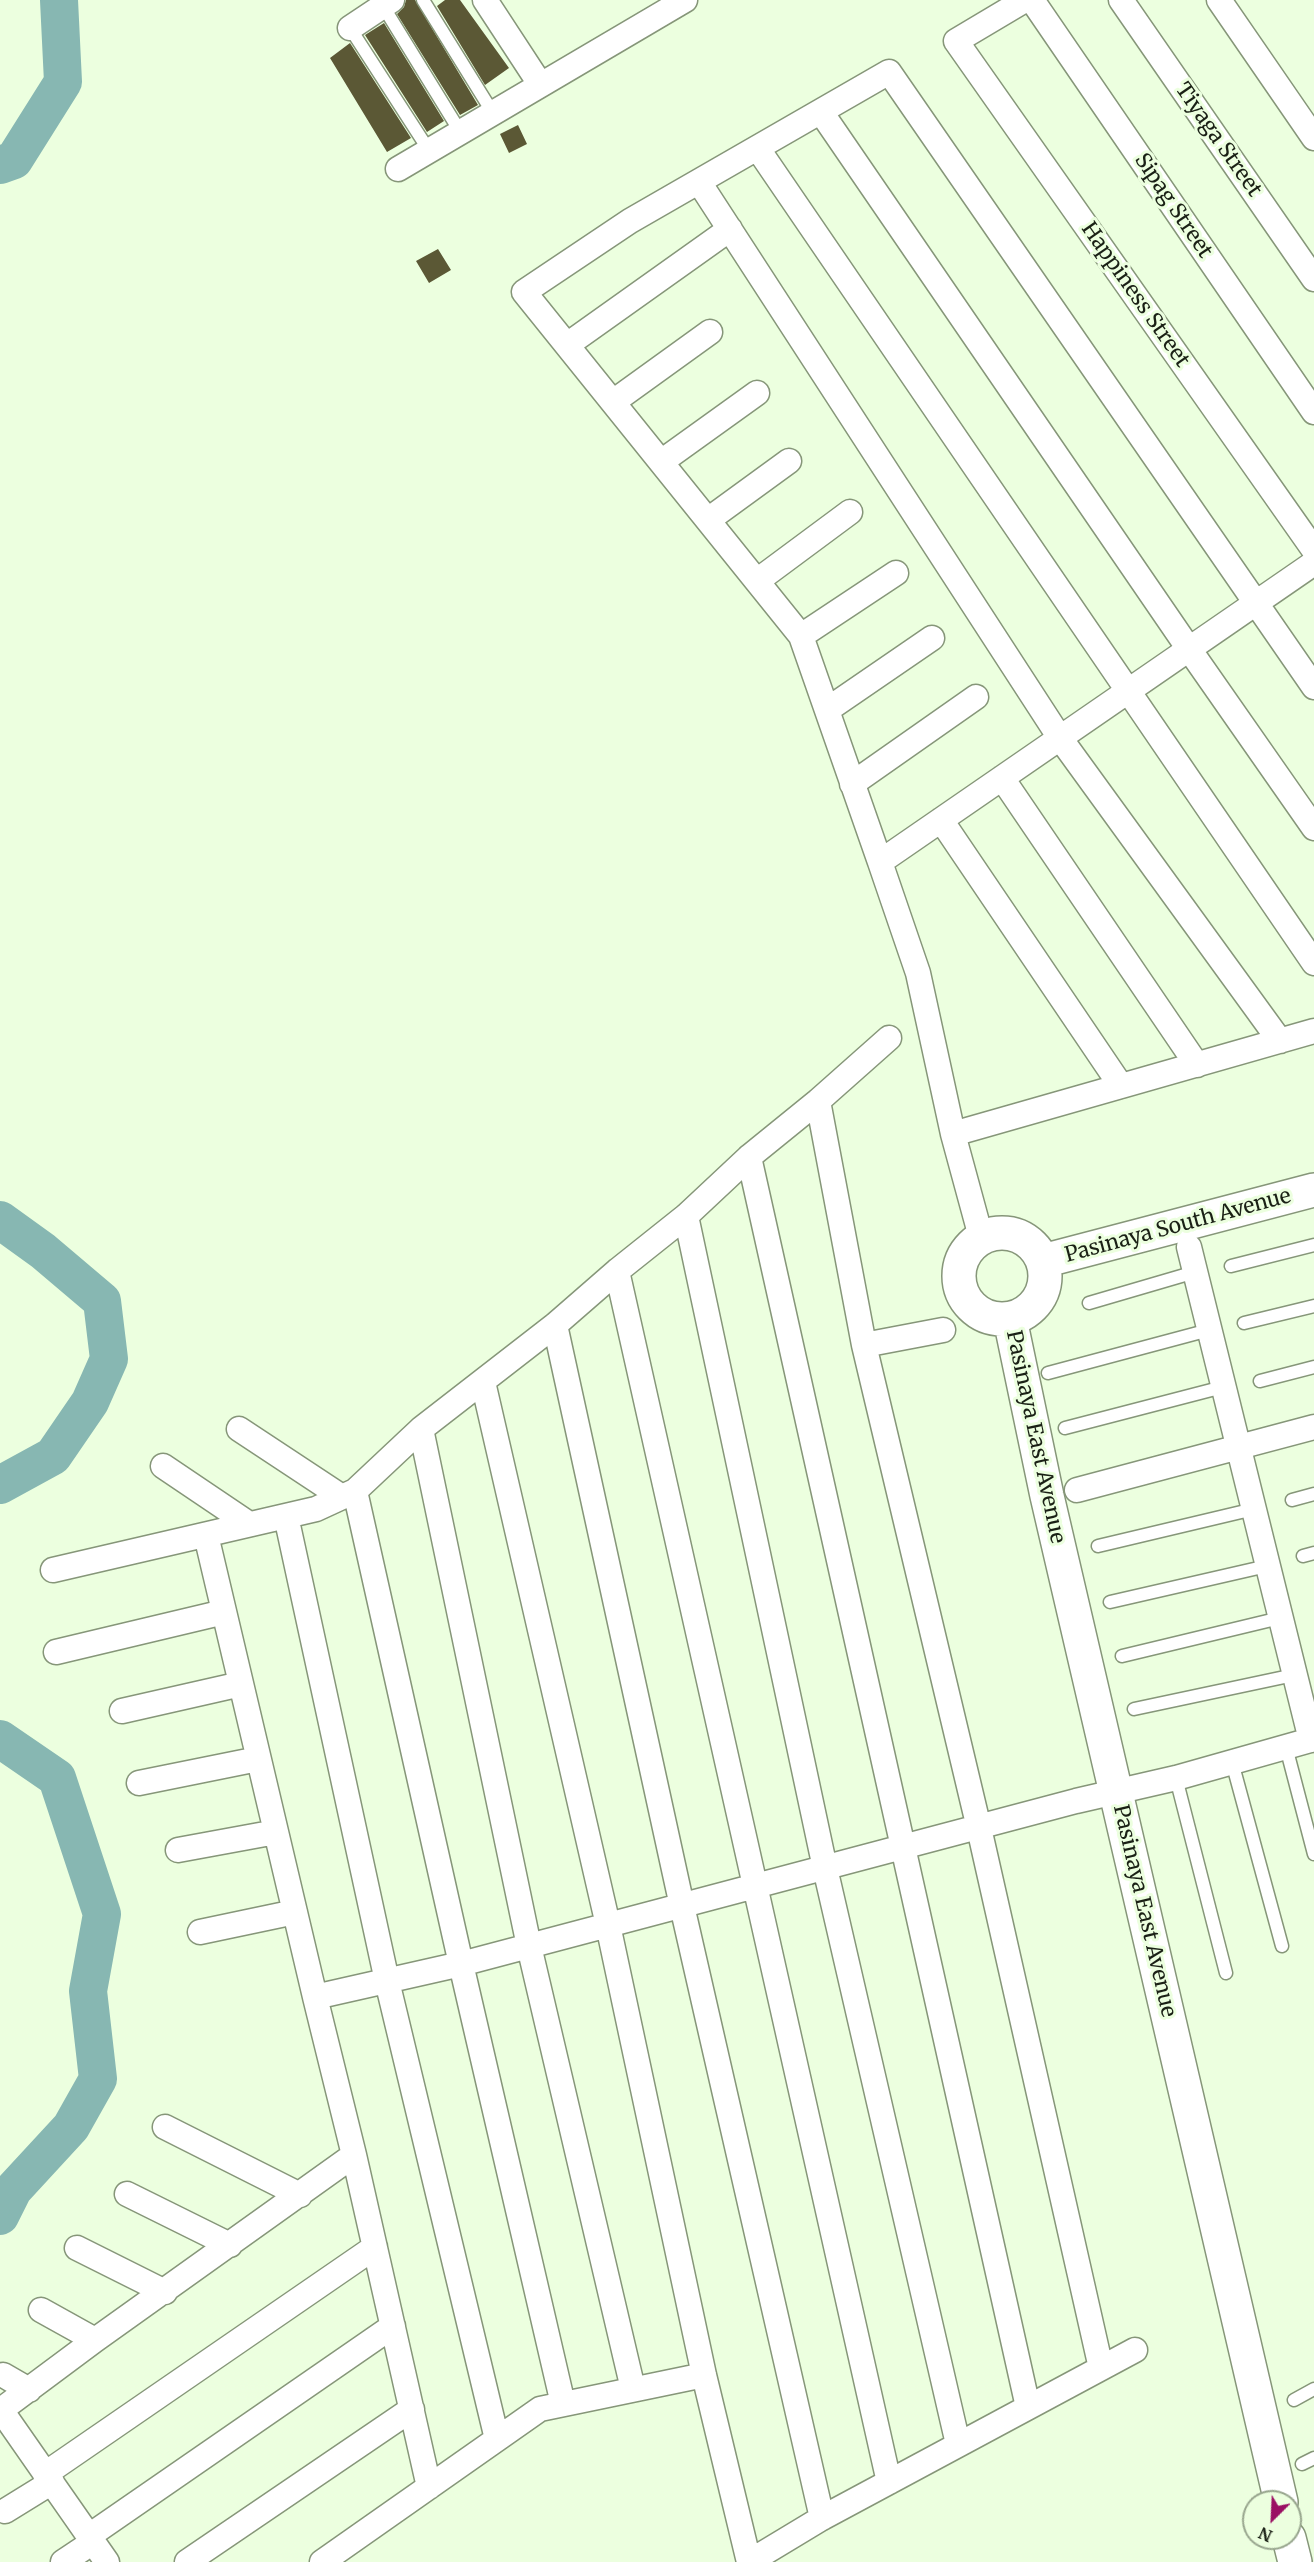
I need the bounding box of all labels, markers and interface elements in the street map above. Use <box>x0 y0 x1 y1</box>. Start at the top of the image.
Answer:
street label: Tiyaga Street <box>1169 78 1267 202</box>
street label: Sipag Street <box>1129 149 1217 263</box>
street label: Happiness Street <box>1076 218 1194 372</box>
street label: Pasinaya South Avenue <box>1062 1184 1294 1268</box>
street label: Pasinaya East Avenue <box>1000 1328 1070 1546</box>
street label: Pasinaya East Avenue <box>1107 1802 1181 2020</box>
north arrow <box>1242 2490 1302 2550</box>
text: N <box>1256 2523 1275 2546</box>

